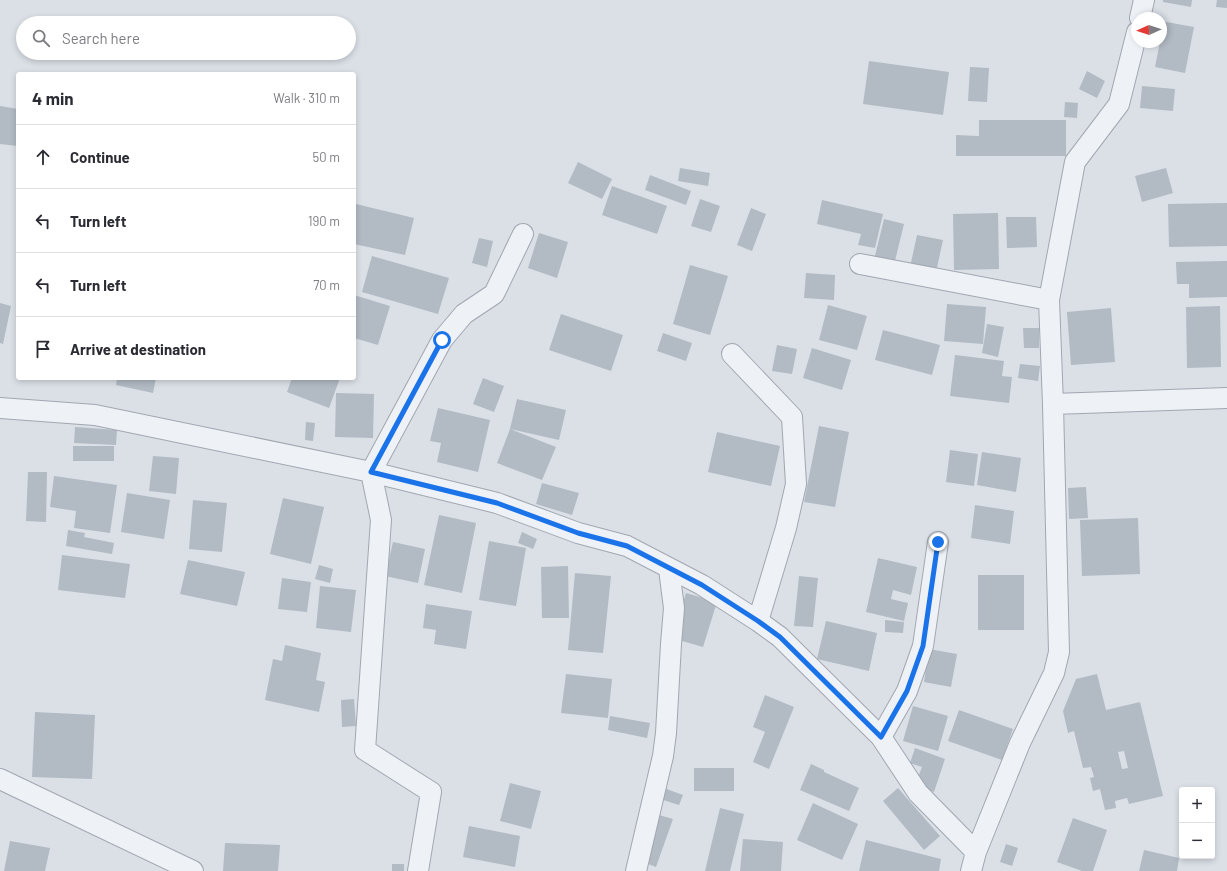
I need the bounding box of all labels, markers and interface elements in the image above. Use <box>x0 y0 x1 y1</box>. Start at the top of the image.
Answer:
north arrow <box>1131 12 1167 48</box>
search box <box>16 16 356 60</box>
icon: search <box>30 27 52 49</box>
text: Search here <box>62 29 140 47</box>
text: 4 min <box>32 88 74 108</box>
text: Walk · 310 m <box>273 90 340 106</box>
icon: ahead <box>32 146 54 168</box>
text: Continue <box>70 148 130 166</box>
text: 50 m <box>313 149 340 165</box>
icon: left <box>32 210 54 232</box>
text: Turn left <box>70 212 126 230</box>
text: 190 m <box>308 213 340 229</box>
icon: left <box>32 274 54 296</box>
text: Turn left <box>70 276 126 294</box>
text: 70 m <box>313 277 340 293</box>
route start <box>433 331 451 349</box>
icon: arrive <box>32 338 54 360</box>
text: Arrive at destination <box>70 340 206 358</box>
route end <box>929 533 947 551</box>
map controls <box>1179 787 1215 859</box>
button: + <box>1179 787 1215 823</box>
button: − <box>1179 823 1215 859</box>

